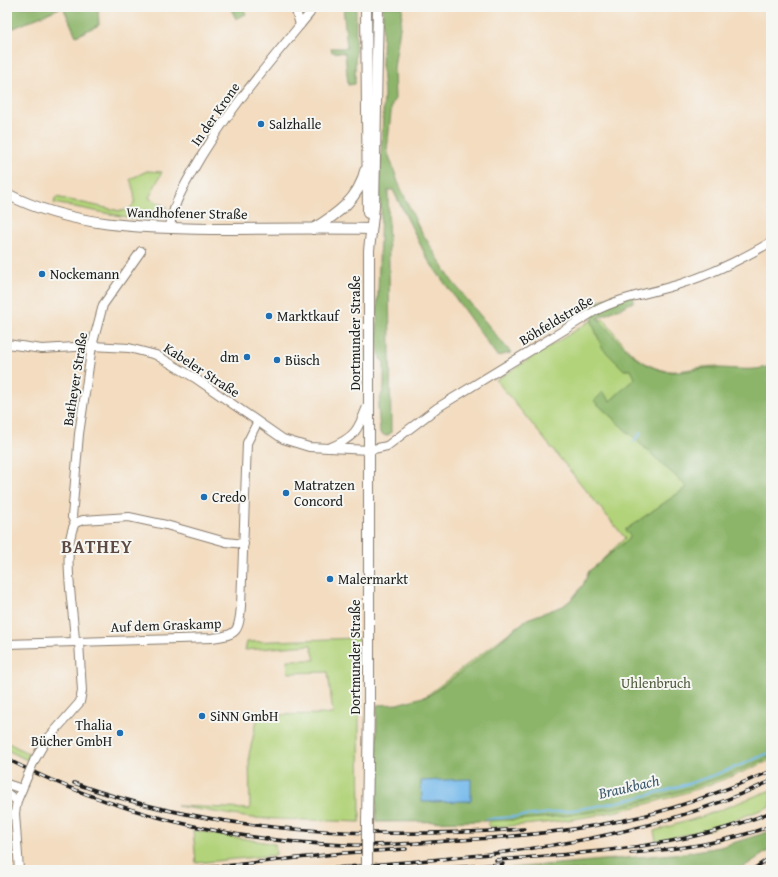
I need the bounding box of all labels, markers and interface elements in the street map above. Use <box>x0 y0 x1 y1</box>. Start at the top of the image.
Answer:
street label: In der Krone <box>186 78 245 150</box>
place label: Salzhalle <box>269 114 322 134</box>
marker: Salzhalle <box>256 119 266 129</box>
street label: Wandhofener Straße <box>126 202 248 224</box>
place label: Nockemann <box>50 264 120 284</box>
marker: Nockemann <box>37 269 47 279</box>
street label: Dortmunder Straße <box>345 275 365 390</box>
street label: Böhfeldstraße <box>515 290 597 350</box>
place label: Marktkauf <box>277 306 340 326</box>
marker: Marktkauf <box>264 311 274 321</box>
street label: Batheyer Straße <box>58 330 92 427</box>
street label: Kabeler Straße <box>160 338 244 402</box>
place label: dm <box>220 347 240 367</box>
place label: Büsch <box>285 350 320 370</box>
marker: dm <box>242 352 252 362</box>
marker: Büsch <box>272 355 282 365</box>
place label: Matratzen Concord <box>294 475 355 511</box>
place label: Credo <box>212 487 246 507</box>
marker: Matratzen Concord <box>281 488 291 498</box>
marker: Credo <box>199 492 209 502</box>
district label: BATHEY <box>61 533 133 560</box>
place label: Malermarkt <box>338 569 408 589</box>
marker: Malermarkt <box>325 574 335 584</box>
street label: Dortmunder Straße <box>345 599 365 714</box>
street label: Auf dem Graskamp <box>110 613 222 637</box>
park label: Uhlenbruch <box>621 673 691 693</box>
place label: SiNN GmbH <box>210 706 278 726</box>
marker: SiNN GmbH <box>197 711 207 721</box>
place label: Thalia Bücher GmbH <box>31 715 112 751</box>
marker: Thalia Bücher GmbH <box>115 728 125 738</box>
water label: Braukbach <box>596 769 662 804</box>

